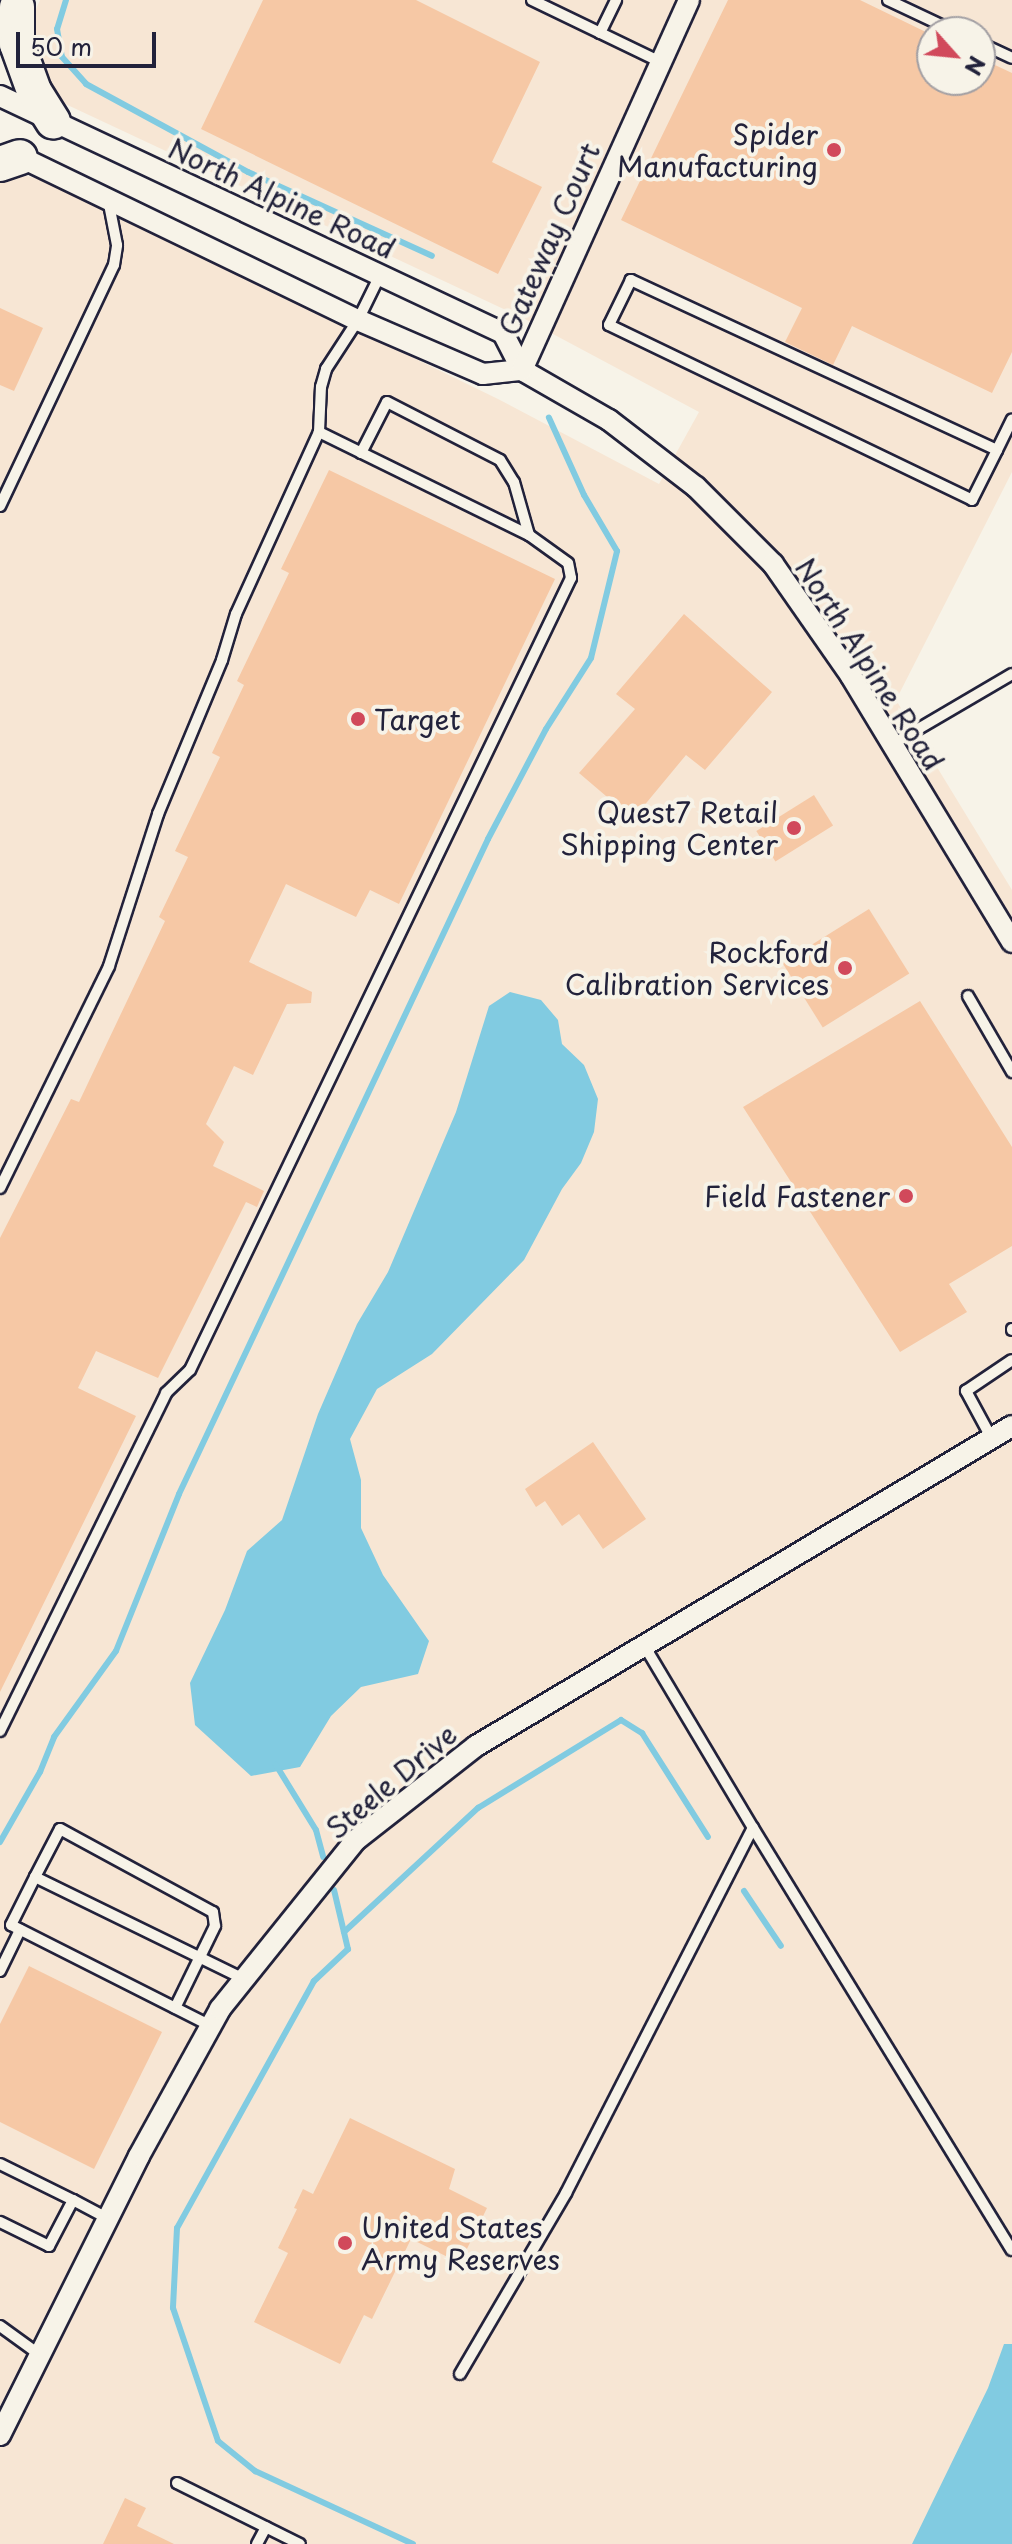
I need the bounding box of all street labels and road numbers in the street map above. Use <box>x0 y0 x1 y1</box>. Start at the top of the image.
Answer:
street label: North Alpine Road <box>161 130 403 266</box>
street label: Gateway Court <box>492 138 606 340</box>
street label: North Alpine Road <box>787 549 953 779</box>
street label: Steele Drive <box>319 1716 463 1846</box>

